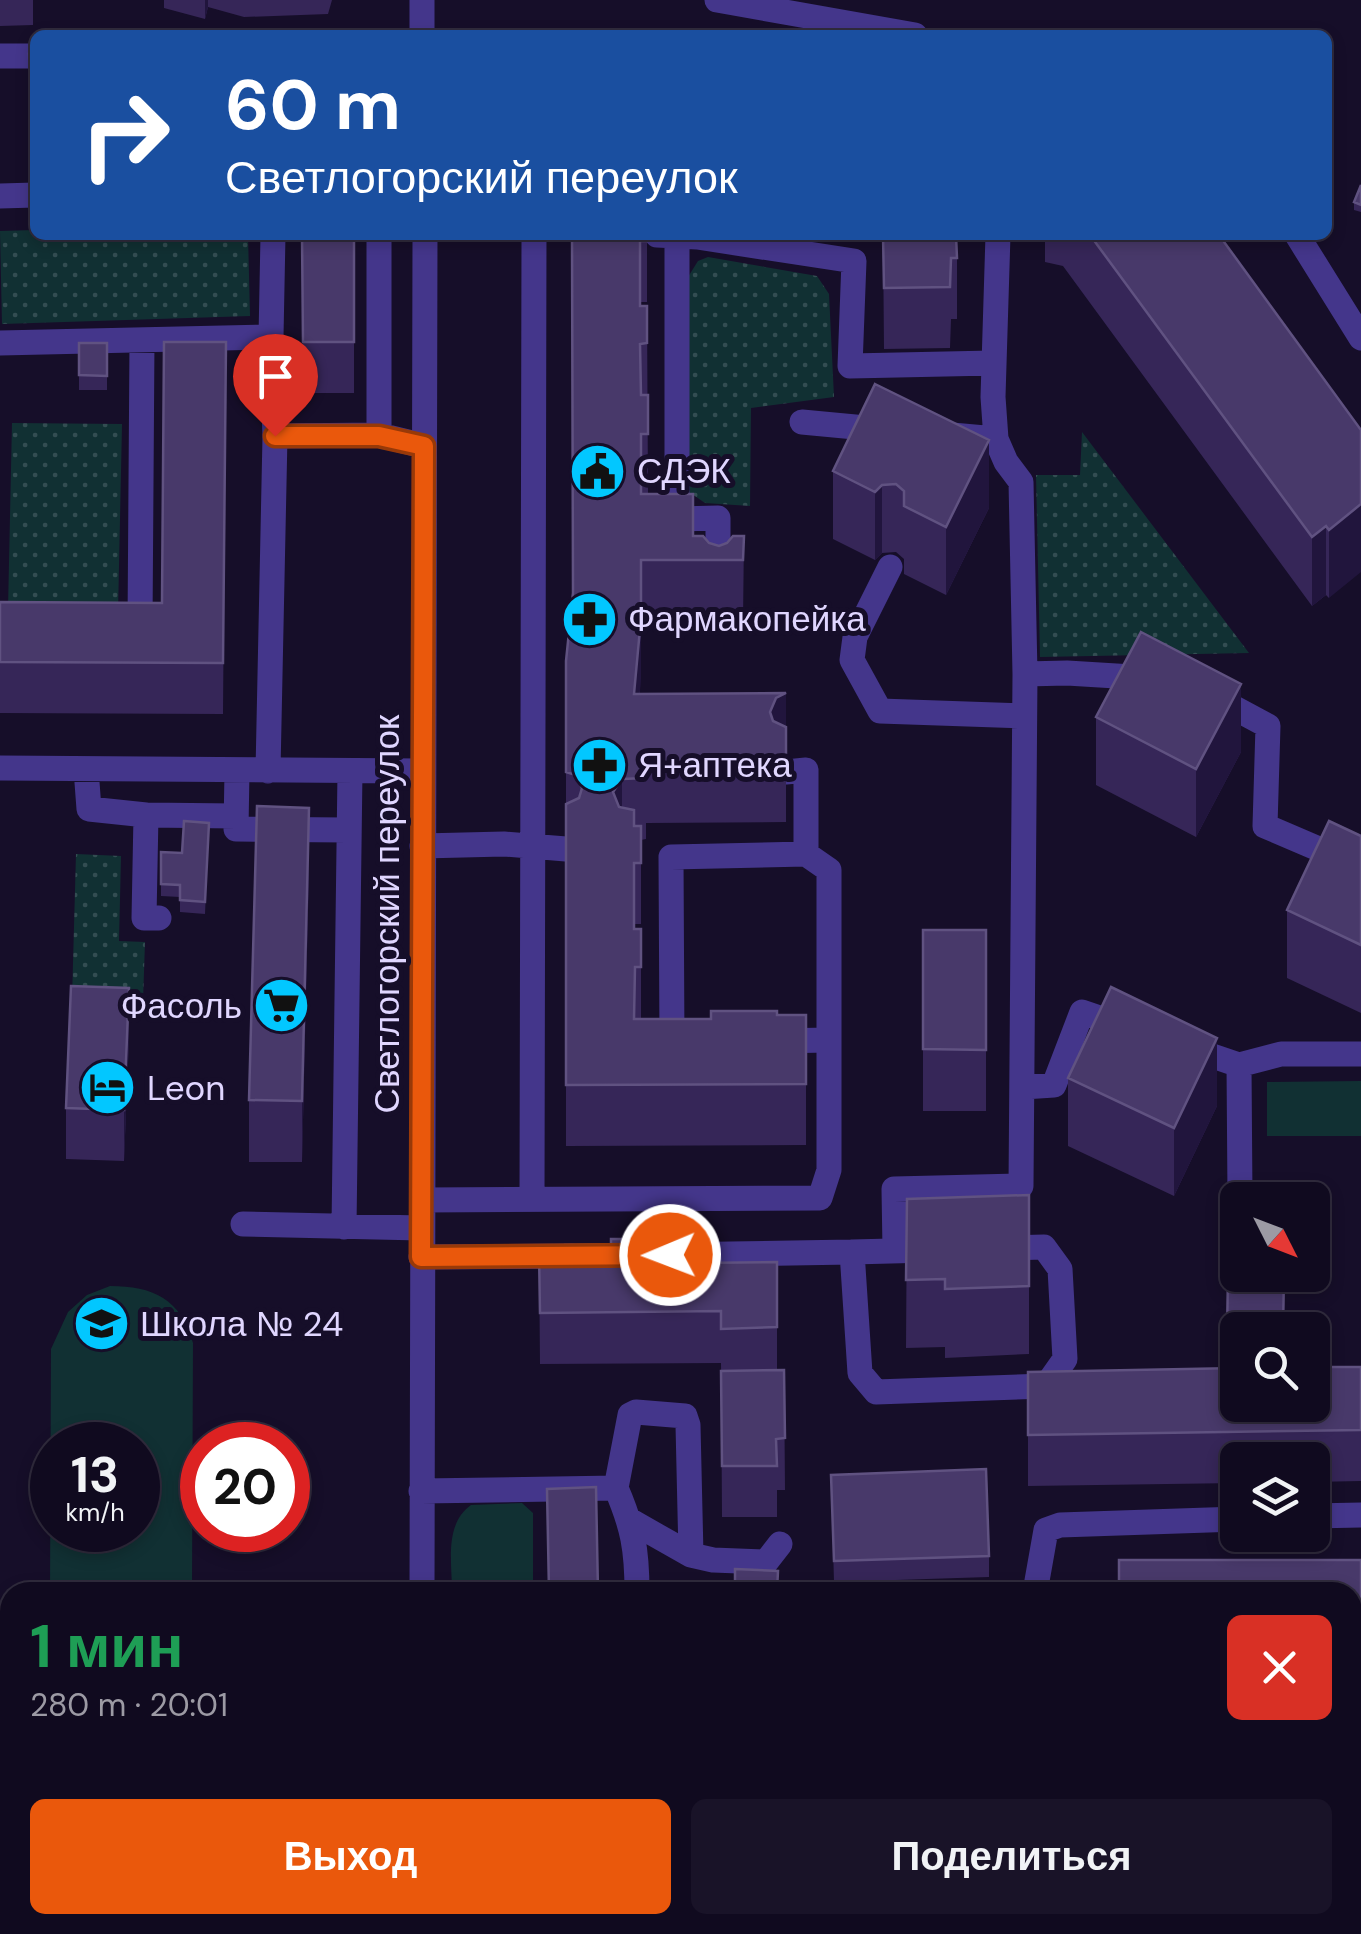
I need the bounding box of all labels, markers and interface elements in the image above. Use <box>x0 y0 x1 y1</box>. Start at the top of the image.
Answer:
text: 60 m <box>225 60 401 151</box>
icon: right <box>60 70 190 200</box>
text: Светлогорский переулок <box>225 148 738 207</box>
pin <box>233 334 318 437</box>
icon: arrive <box>248 349 303 404</box>
public building icon: СДЭК <box>568 441 628 501</box>
place label: СДЭК <box>637 448 731 494</box>
pharmacy icon: Фармакопейка <box>559 589 619 649</box>
place label: Фармакопейка <box>628 596 866 642</box>
street label: Светлогорский переулок <box>364 714 410 1113</box>
pharmacy icon: Я+аптека <box>569 735 629 795</box>
place label: Я+аптека <box>638 742 792 788</box>
supermarket icon: Фасоль <box>251 976 311 1036</box>
place label: Фасоль <box>121 983 242 1029</box>
hotel icon: Leon <box>78 1058 138 1118</box>
place label: Leon <box>147 1065 225 1111</box>
north arrow <box>1220 1182 1330 1292</box>
map controls <box>1220 1182 1330 1552</box>
position arrow <box>618 1203 722 1307</box>
school or university icon: Школа № 24 <box>71 1294 131 1354</box>
place label: Школа № 24 <box>140 1301 343 1347</box>
button: search <box>1220 1312 1330 1422</box>
speed limit sign: 20 <box>180 1422 310 1552</box>
text: 13 <box>71 1442 119 1508</box>
button: layers <box>1220 1442 1330 1552</box>
text: km/h <box>65 1496 125 1529</box>
text: 1 мин <box>30 1607 183 1686</box>
button: close <box>1227 1615 1332 1720</box>
text: 280 m · 20:01 <box>30 1684 228 1726</box>
button: Выход <box>30 1799 671 1914</box>
button: Поделиться <box>691 1799 1332 1914</box>

